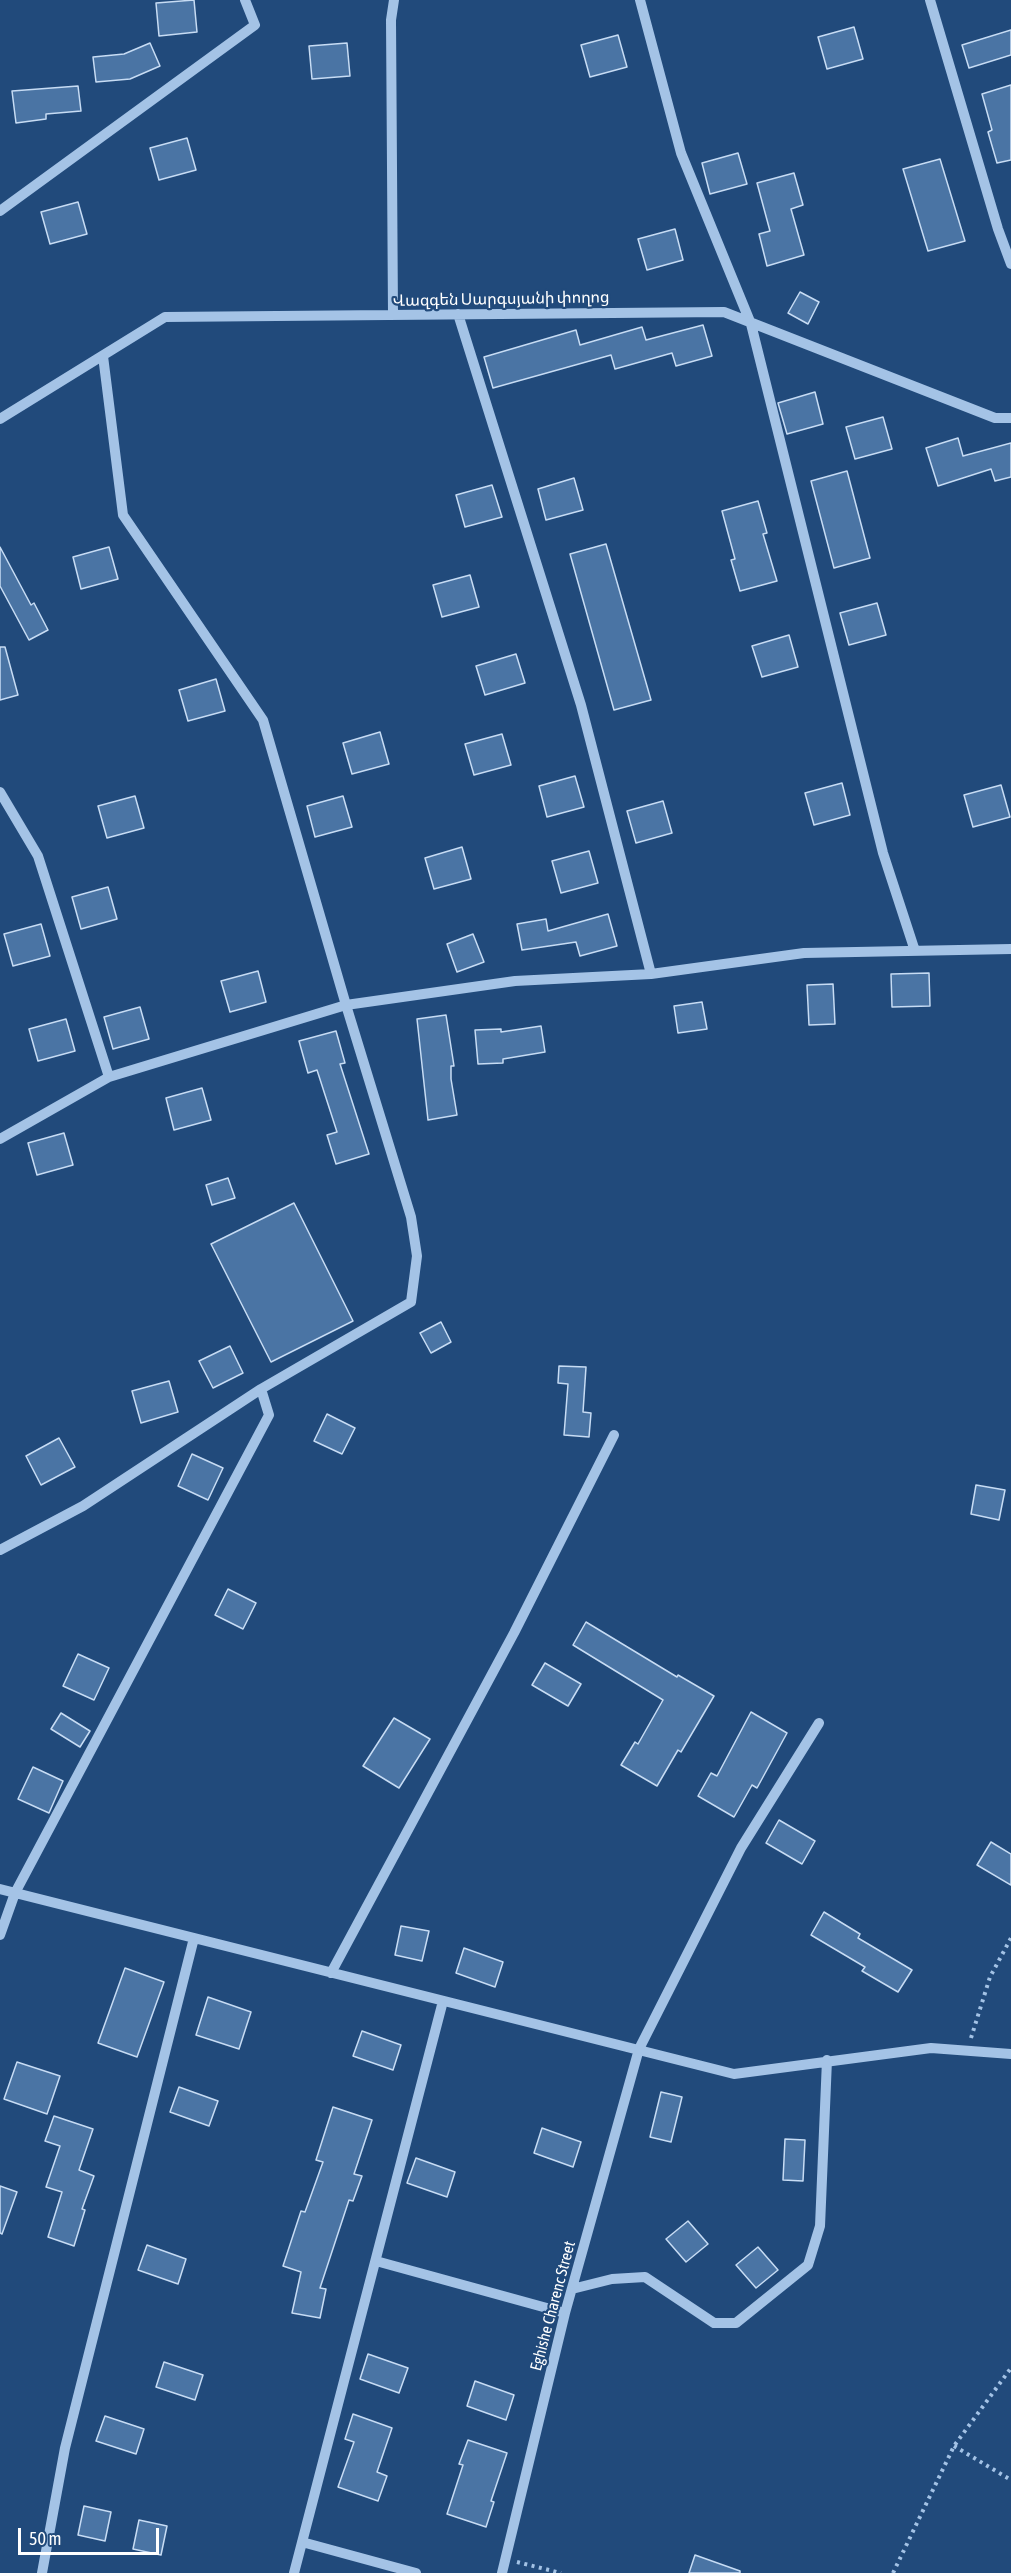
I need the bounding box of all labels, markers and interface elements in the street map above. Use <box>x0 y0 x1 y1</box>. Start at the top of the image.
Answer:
street label: Վազգեն Սարգսյանի փողոց <box>392 288 610 310</box>
street label: Eghishe Charenc Street <box>526 2239 580 2373</box>
scale bar <box>21 2516 162 2554</box>
text: 50 m <box>29 2528 61 2549</box>

